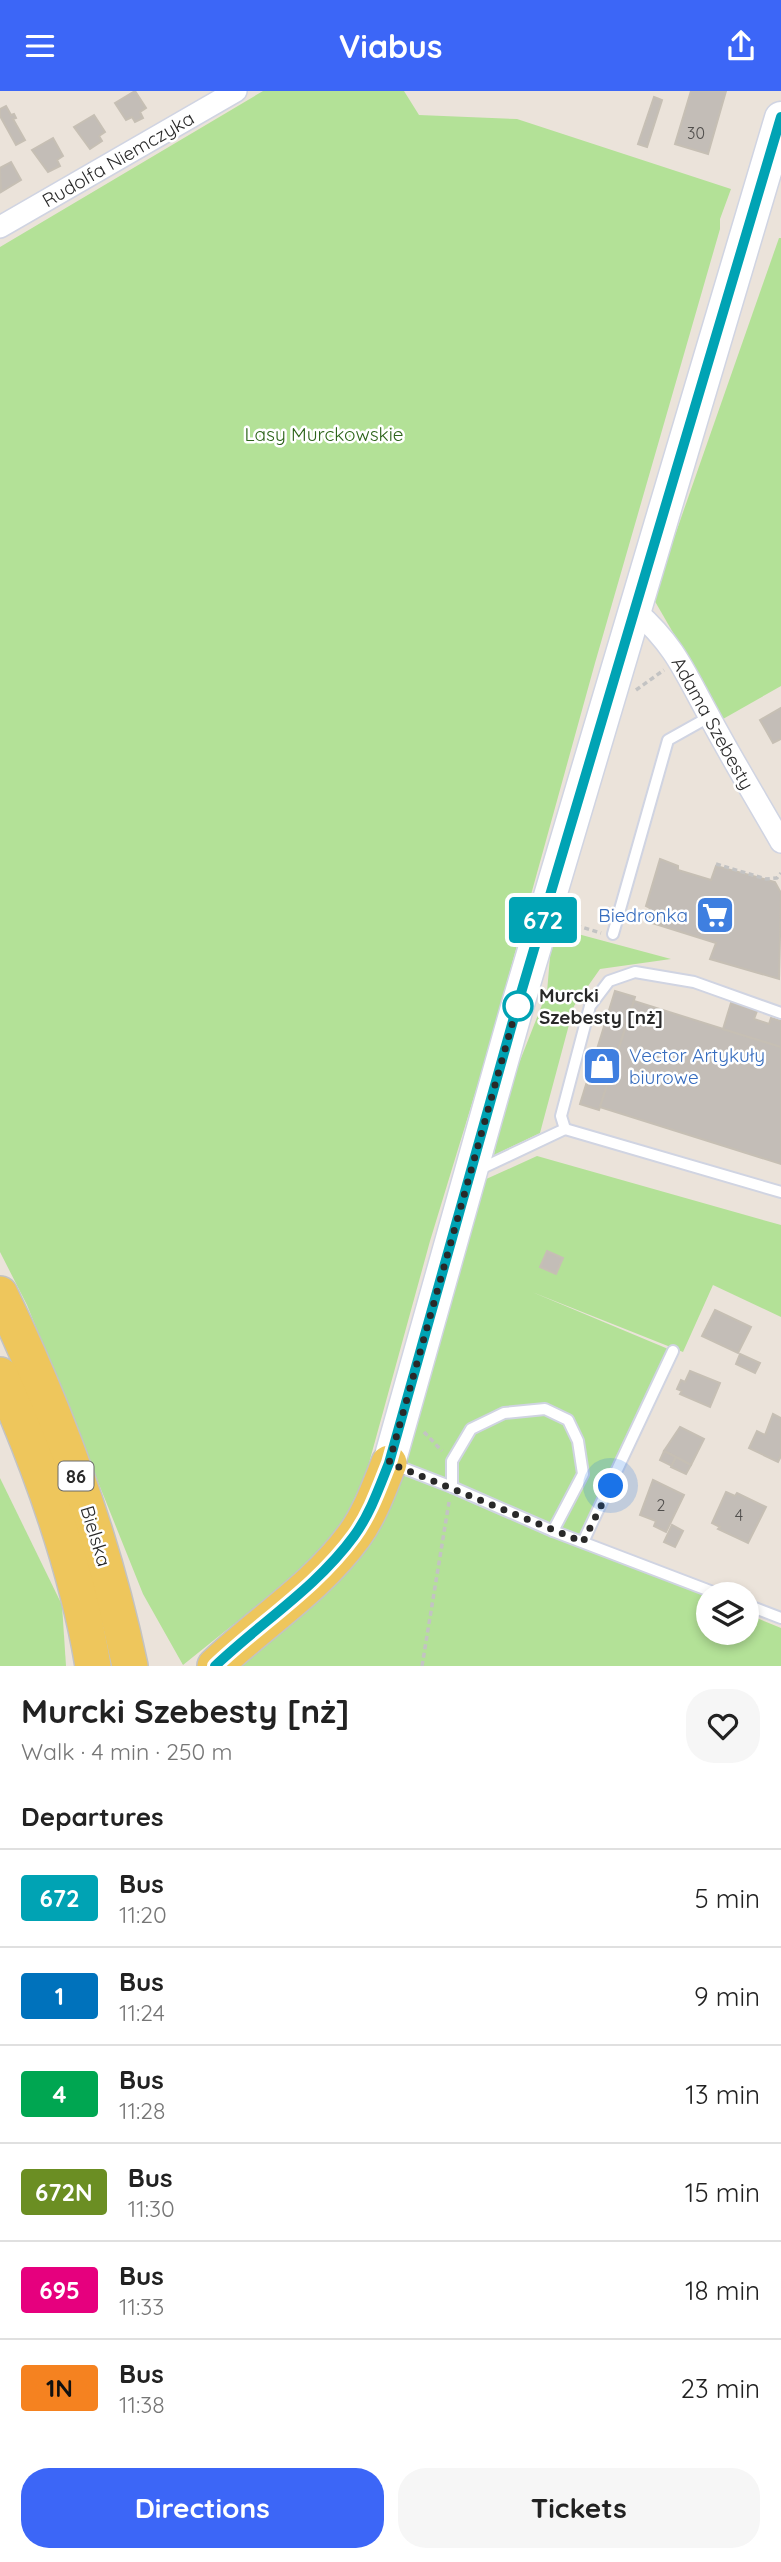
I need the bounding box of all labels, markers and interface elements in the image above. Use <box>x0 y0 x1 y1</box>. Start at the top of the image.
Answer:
text: Viabus <box>339 26 442 66</box>
icon: menu <box>21 27 59 65</box>
icon: share <box>722 27 760 65</box>
street label: Rudolfa Niemczyka <box>38 106 198 212</box>
house number: 30 <box>687 123 705 143</box>
park label: Lasy Murckowskie <box>244 422 404 446</box>
street label: Adama Szebesty <box>667 652 759 794</box>
supermarket icon: Biedronka <box>694 894 736 936</box>
line badge: 672 <box>503 897 583 943</box>
place label: Biedronka <box>598 903 688 927</box>
text: 672 <box>523 905 563 935</box>
place label: Murcki Szebesty [nż] <box>539 983 663 1029</box>
marker: Murcki Szebesty [nż] <box>503 991 533 1021</box>
place label: Vector Artykuły biurowe <box>629 1043 765 1089</box>
shop icon: Vector Artykuły biurowe <box>581 1045 623 1087</box>
road number: 86 <box>58 1461 94 1491</box>
your location <box>593 1468 628 1503</box>
house number: 2 <box>657 1495 666 1515</box>
street label: Bielska <box>75 1503 117 1569</box>
house number: 4 <box>735 1505 743 1525</box>
map controls <box>696 1582 759 1645</box>
button: layers <box>696 1582 759 1645</box>
button: heart <box>686 1689 760 1763</box>
text: Murcki Szebesty [nż] <box>21 1690 349 1731</box>
text: Walk · 4 min · 250 m <box>21 1737 232 1766</box>
text: Departures <box>21 1800 164 1833</box>
text: Bus <box>119 1867 164 1900</box>
text: 5 min <box>694 1882 760 1915</box>
text: 672 <box>39 1883 80 1913</box>
text: 11:20 <box>119 1900 167 1929</box>
text: Bus <box>119 1965 164 1998</box>
text: 9 min <box>694 1980 760 2013</box>
text: 1 <box>55 1981 64 2011</box>
text: 11:24 <box>119 1998 165 2027</box>
text: Bus <box>119 2063 164 2096</box>
text: 13 min <box>685 2078 760 2111</box>
text: 4 <box>52 2079 67 2109</box>
text: 11:28 <box>119 2096 165 2125</box>
text: Bus <box>128 2161 173 2194</box>
text: 15 min <box>685 2176 760 2209</box>
text: 672N <box>35 2177 93 2207</box>
text: 11:30 <box>128 2194 175 2223</box>
text: Bus <box>119 2259 164 2292</box>
text: 18 min <box>685 2274 760 2307</box>
text: 695 <box>39 2275 80 2305</box>
text: 11:33 <box>119 2292 164 2321</box>
text: Bus <box>119 2357 164 2390</box>
text: 23 min <box>681 2372 760 2405</box>
text: 1N <box>46 2373 73 2403</box>
text: 11:38 <box>119 2390 165 2419</box>
button: Directions <box>21 2468 384 2548</box>
button: Tickets <box>398 2468 760 2548</box>

